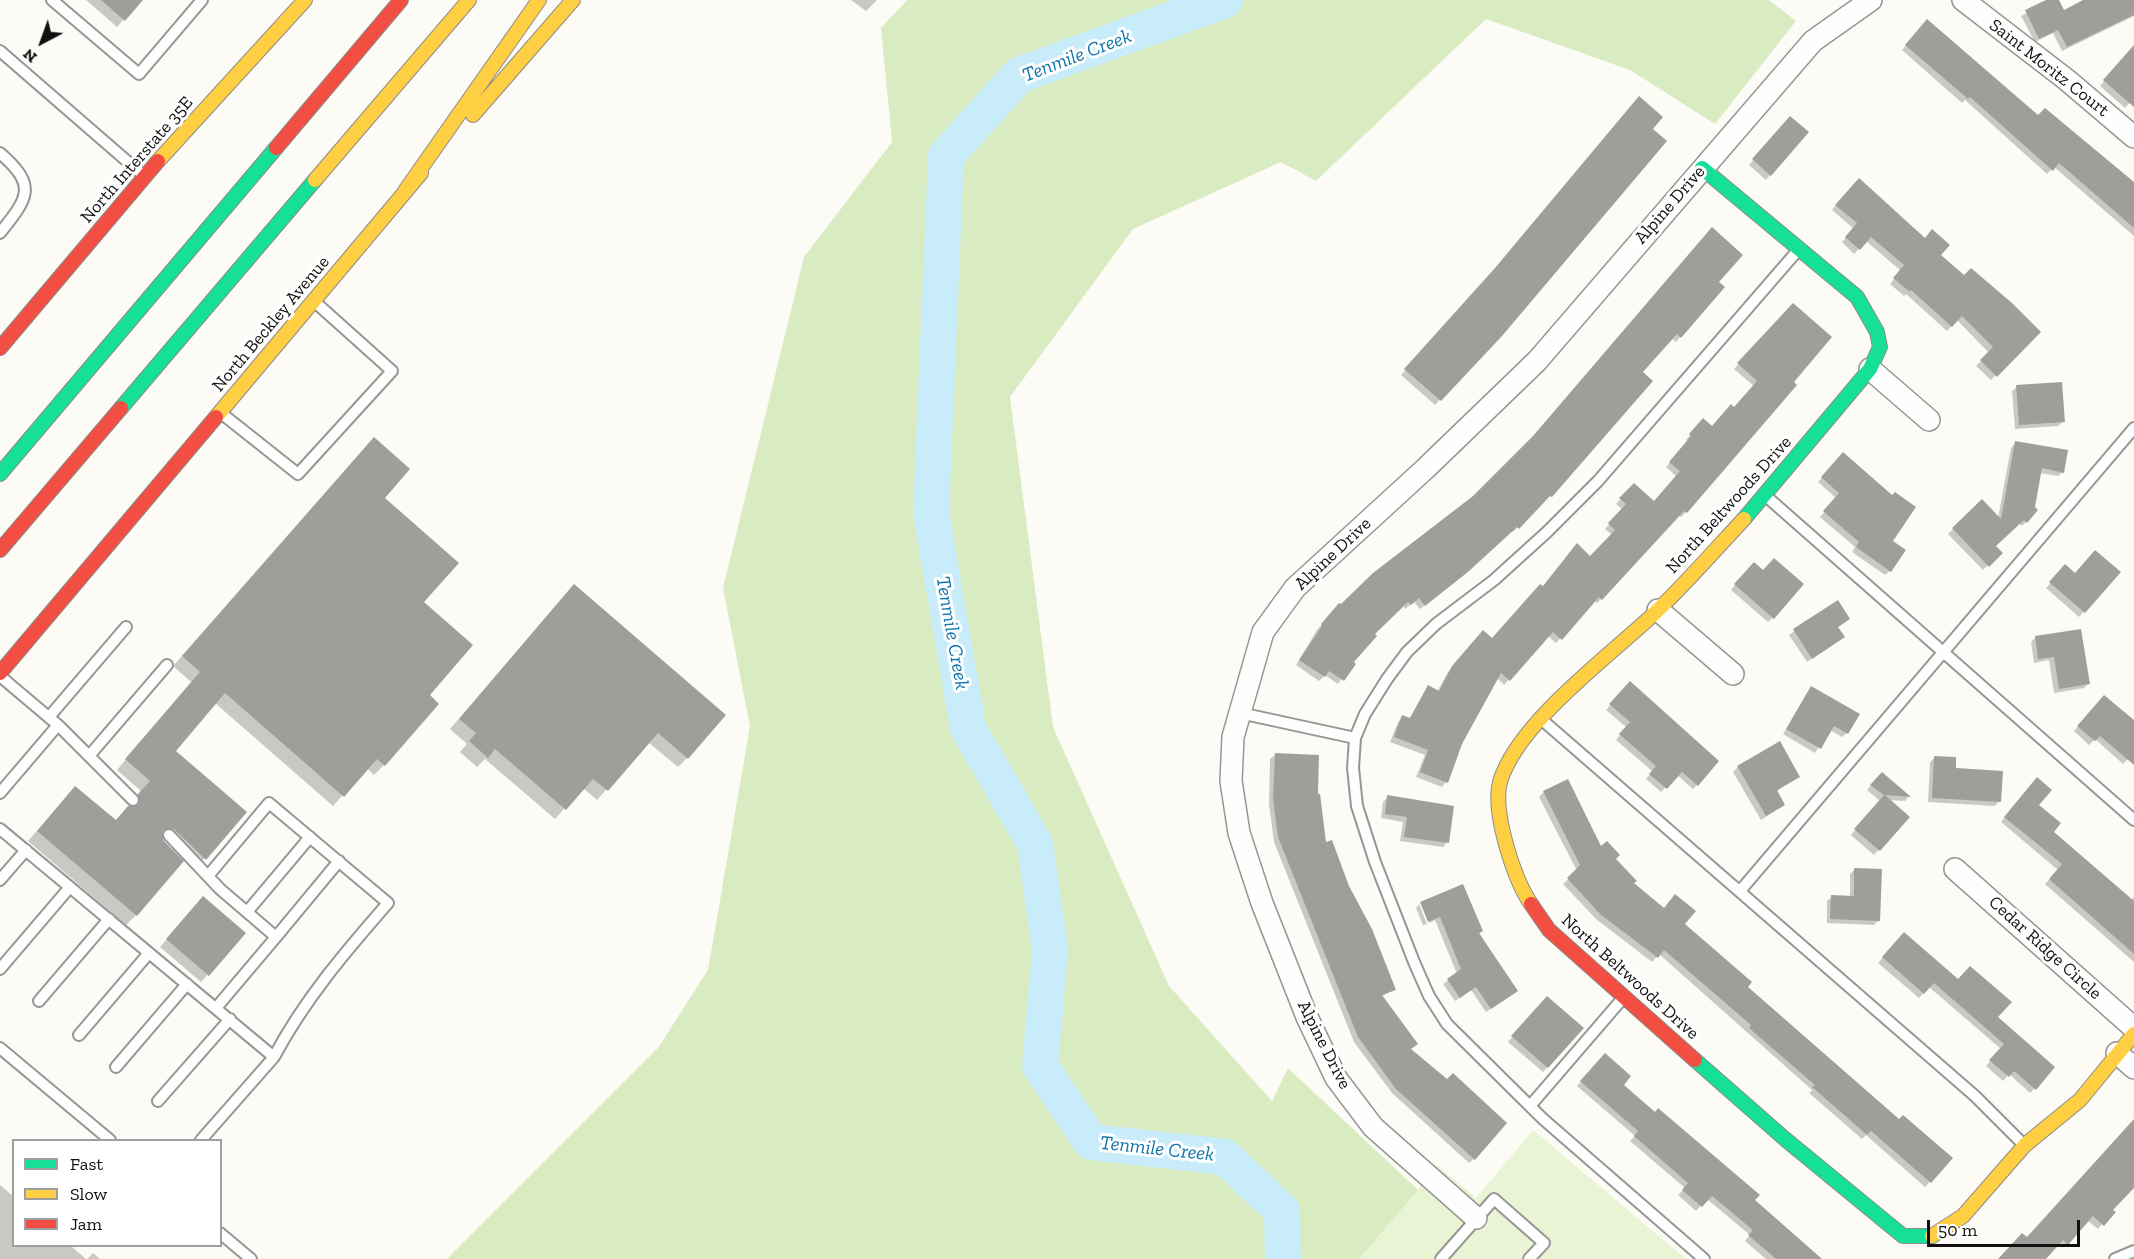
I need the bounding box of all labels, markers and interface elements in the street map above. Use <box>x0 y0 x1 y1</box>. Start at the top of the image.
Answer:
north arrow <box>12 12 72 72</box>
street label: Saint Moritz Court <box>1985 15 2113 121</box>
water label: Tenmile Creek <box>1019 24 1135 88</box>
text: N <box>19 45 41 67</box>
street label: North Interstate 35E <box>76 92 198 228</box>
street label: Alpine Drive <box>1630 161 1710 249</box>
street label: North Beckley Avenue <box>208 252 334 396</box>
street label: North Beltwoods Drive <box>1662 432 1796 578</box>
street label: Alpine Drive <box>1290 513 1376 595</box>
water label: Tenmile Creek <box>930 574 974 692</box>
street label: Cedar Ridge Circle <box>1984 892 2106 1004</box>
street label: North Beltwoods Drive <box>1557 910 1703 1044</box>
street label: Alpine Drive <box>1292 997 1356 1093</box>
water label: Tenmile Creek <box>1099 1131 1215 1167</box>
legend <box>12 1139 222 1247</box>
text: Fast <box>70 1153 103 1175</box>
text: Slow <box>70 1183 107 1205</box>
scale bar <box>1930 1208 2083 1246</box>
text: Jam <box>70 1213 102 1235</box>
text: 50 m <box>1938 1219 1977 1241</box>

